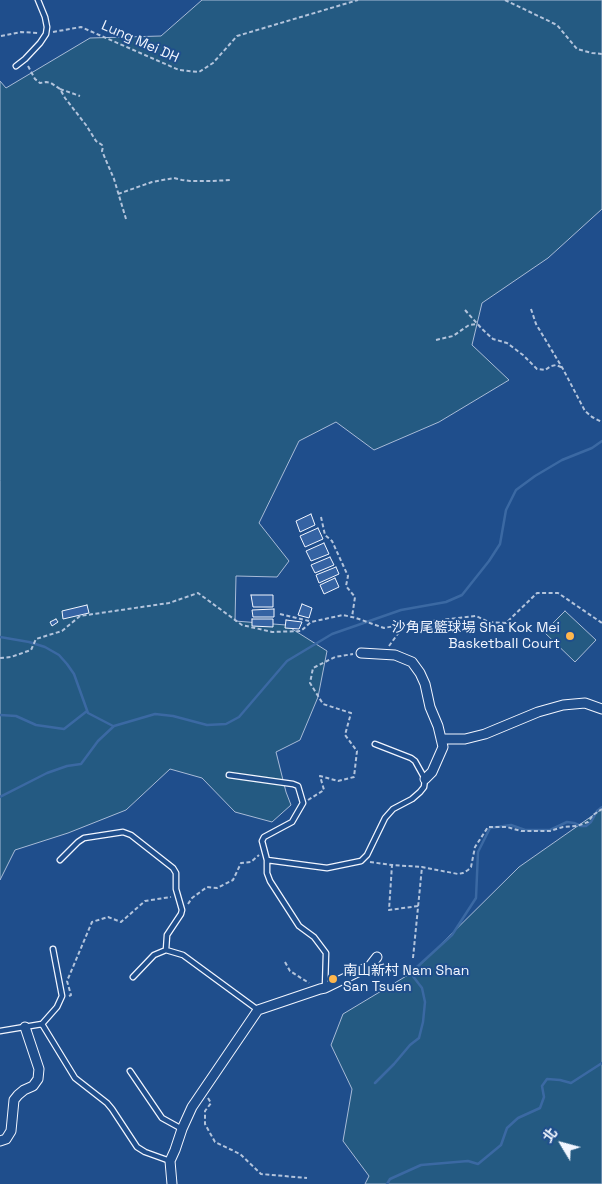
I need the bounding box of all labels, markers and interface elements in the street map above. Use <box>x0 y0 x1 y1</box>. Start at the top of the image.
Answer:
street label: Lung Mei DH <box>99 17 181 67</box>
place label: 沙角尾籃球場 Sha Kok Mei Basketball Court <box>392 620 560 652</box>
marker: 沙角尾籃球場 Sha Kok Mei Basketball Court <box>564 630 576 642</box>
place label: 南山新村 Nam Shan San Tsuen <box>343 963 469 996</box>
marker: 南山新村 Nam Shan San Tsuen <box>327 973 339 985</box>
north arrow <box>537 1119 587 1169</box>
text: 北 <box>539 1124 561 1146</box>

